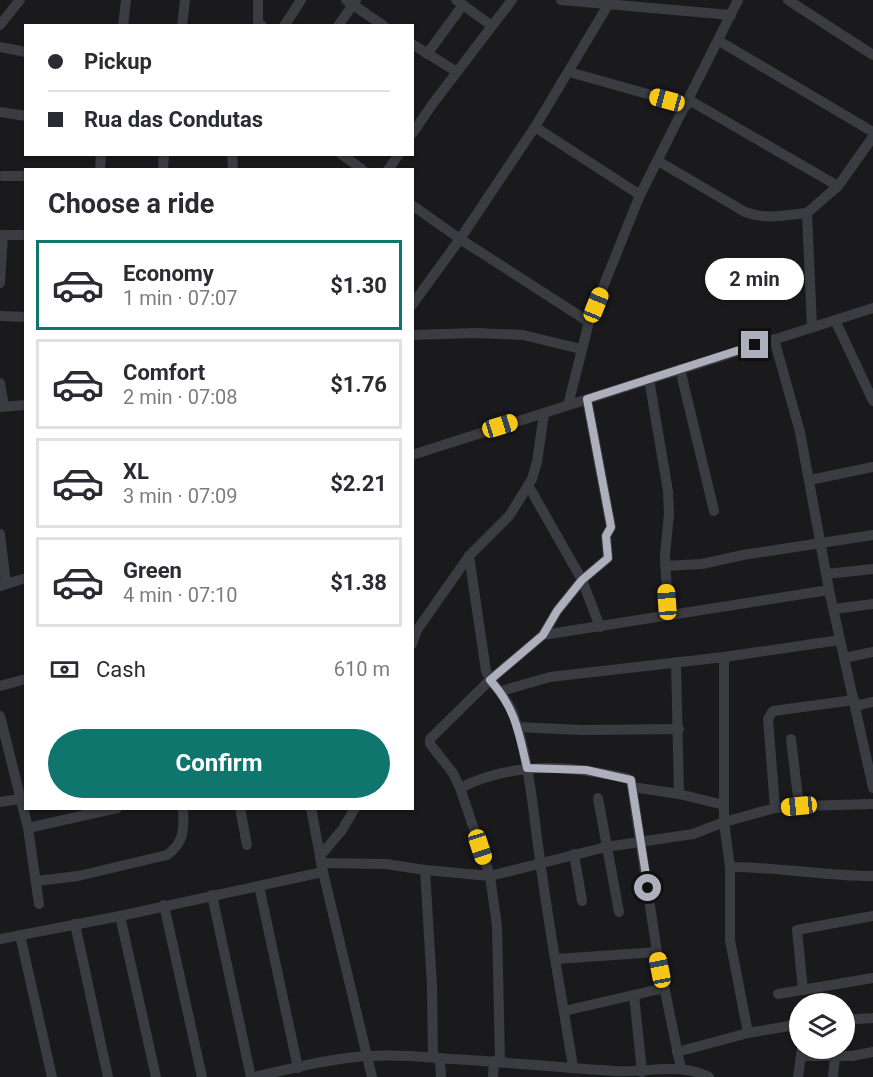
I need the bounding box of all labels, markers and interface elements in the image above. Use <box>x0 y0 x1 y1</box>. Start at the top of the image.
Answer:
text: Pickup <box>84 49 152 74</box>
car <box>647 87 687 113</box>
text: Rua das Condutas <box>84 107 263 132</box>
text: Choose a ride <box>48 188 214 220</box>
icon: car <box>51 258 105 312</box>
callout: 2 min <box>706 258 804 300</box>
text: Economy <box>123 261 214 286</box>
text: 2 min <box>729 267 780 291</box>
text: $1.30 <box>330 273 387 298</box>
car <box>581 285 611 325</box>
text: 1 min · 07:07 <box>123 286 238 310</box>
route end <box>741 331 768 358</box>
icon: car <box>51 357 105 411</box>
text: Comfort <box>123 360 205 385</box>
text: $1.76 <box>330 372 387 397</box>
text: 2 min · 07:08 <box>123 385 238 409</box>
car <box>480 412 520 440</box>
icon: car <box>51 456 105 510</box>
text: XL <box>123 459 149 484</box>
text: $2.21 <box>330 471 387 496</box>
text: 3 min · 07:09 <box>123 484 238 508</box>
icon: car <box>51 555 105 609</box>
text: Green <box>123 558 182 583</box>
text: $1.38 <box>330 570 387 595</box>
text: 4 min · 07:10 <box>123 583 238 607</box>
car <box>657 583 677 621</box>
icon: cash <box>48 653 81 686</box>
text: Cash <box>96 657 146 682</box>
text: 610 m <box>334 657 390 681</box>
button: Confirm <box>48 729 390 798</box>
car <box>780 795 818 817</box>
car <box>466 827 494 867</box>
route start <box>634 874 661 901</box>
car <box>648 951 672 989</box>
map controls <box>789 993 855 1059</box>
button: layers <box>789 993 855 1059</box>

